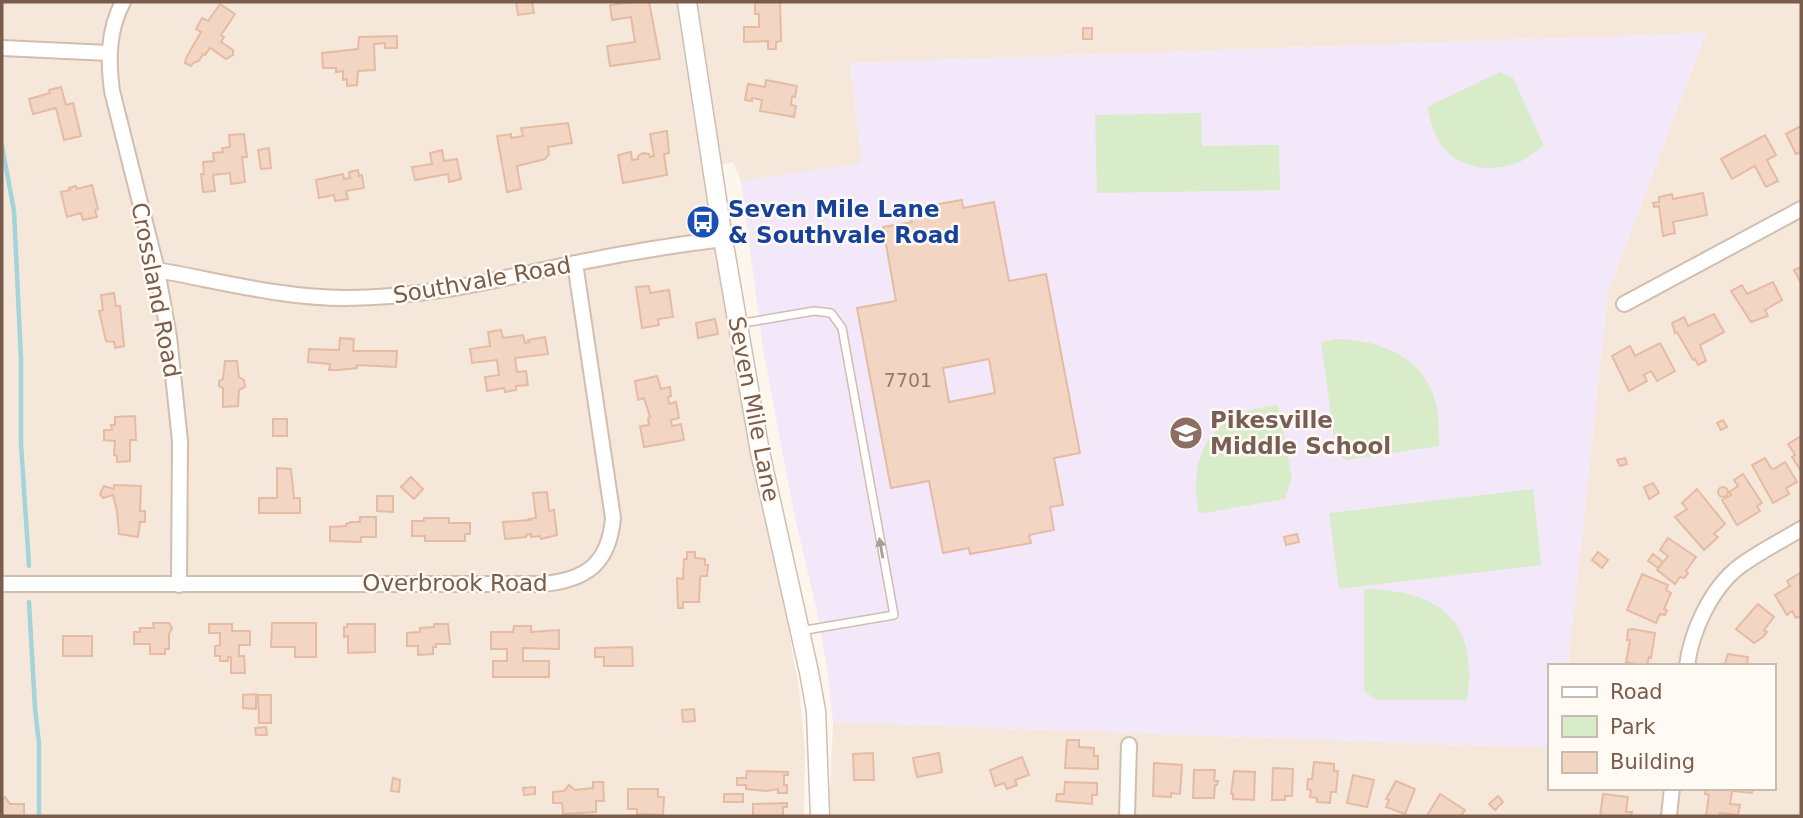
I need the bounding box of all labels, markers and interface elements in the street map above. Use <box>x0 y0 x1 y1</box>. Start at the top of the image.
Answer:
place label: Seven Mile Lane & Southvale Road <box>728 196 960 248</box>
street label: Crossland Road <box>126 200 186 380</box>
bus stop icon: Seven Mile Lane & Southvale Road <box>684 203 722 241</box>
street label: Southvale Road <box>391 252 573 308</box>
street label: Seven Mile Lane <box>723 314 785 504</box>
house number: 7701 <box>884 369 932 391</box>
place label: Pikesville Middle School <box>1210 407 1391 459</box>
school or university icon: Pikesville Middle School <box>1167 414 1205 452</box>
one-way arrow <box>876 537 887 559</box>
street label: Overbrook Road <box>362 570 548 596</box>
legend <box>1548 664 1775 790</box>
text: Road <box>1610 680 1663 704</box>
text: Park <box>1610 715 1656 739</box>
text: Building <box>1610 750 1695 774</box>

